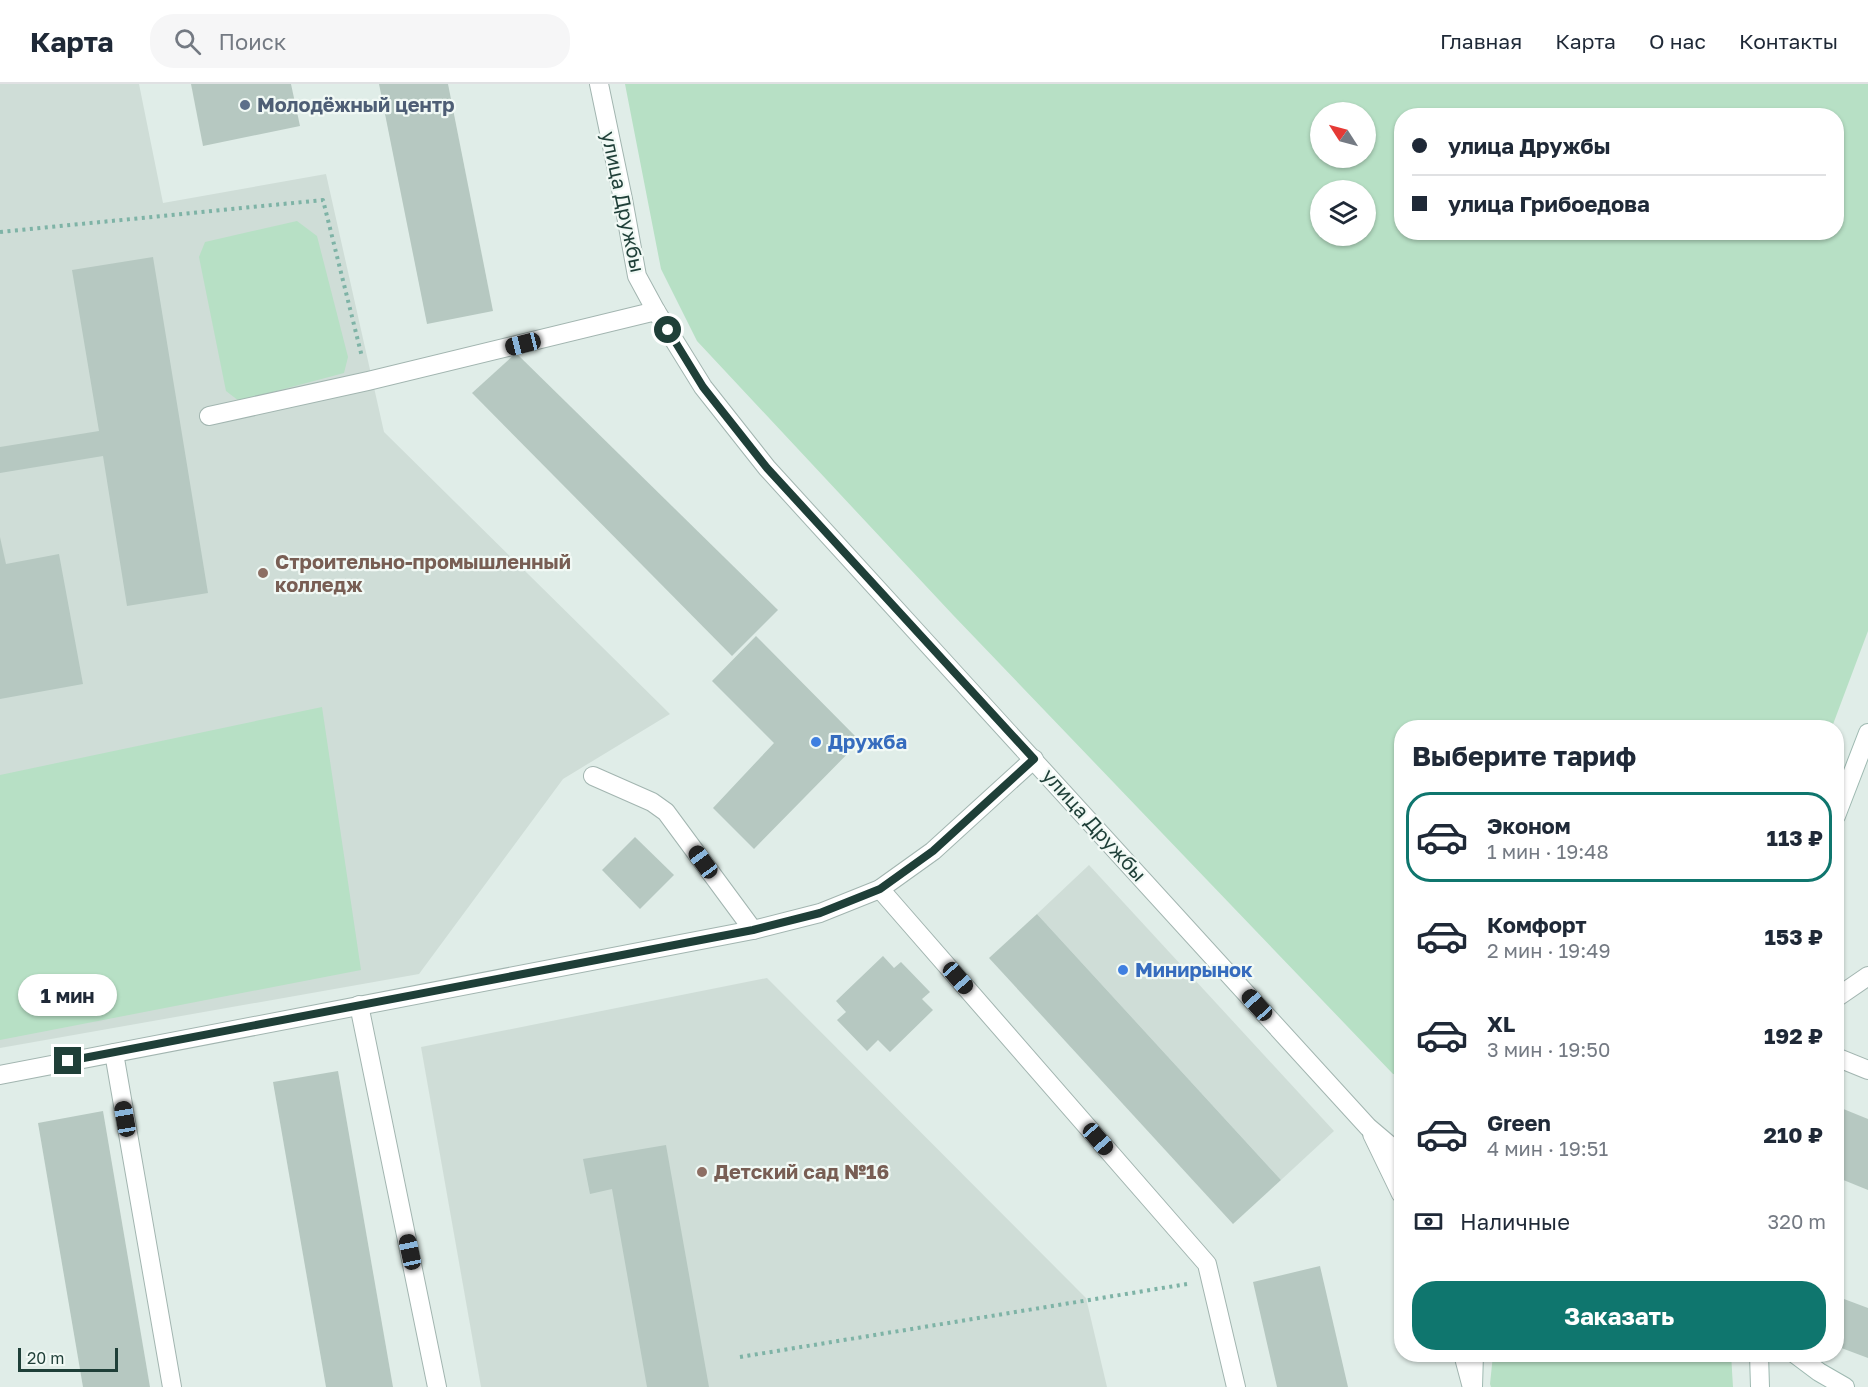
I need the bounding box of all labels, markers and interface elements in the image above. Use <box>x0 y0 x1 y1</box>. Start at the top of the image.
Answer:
search box <box>150 14 570 68</box>
text: Карта <box>30 25 114 58</box>
icon: search <box>171 25 204 58</box>
text: Поиск <box>219 28 286 55</box>
text: Главная <box>1440 28 1522 54</box>
text: Карта <box>1555 28 1616 54</box>
text: О нас <box>1649 28 1706 54</box>
text: Контакты <box>1739 28 1838 54</box>
place label: Молодёжный центр <box>257 92 454 116</box>
marker: Молодёжный центр <box>238 98 252 112</box>
north arrow <box>1310 102 1376 168</box>
map controls <box>1310 102 1376 246</box>
street label: улица Дружбы <box>597 129 651 275</box>
text: улица Дружбы <box>1448 132 1610 159</box>
button: layers <box>1310 180 1376 246</box>
text: улица Грибоедова <box>1448 190 1650 217</box>
route start <box>654 316 681 343</box>
car <box>503 331 543 357</box>
place label: Строительно-промышленный колледж <box>275 549 571 596</box>
marker: Строительно-промышленный колледж <box>256 566 270 580</box>
place label: Дружба <box>828 729 907 753</box>
marker: Дружба <box>809 735 823 749</box>
text: Выберите тариф <box>1412 740 1636 772</box>
street label: улица Дружбы <box>1038 763 1152 886</box>
icon: car <box>1415 810 1469 864</box>
text: Эконом <box>1487 812 1571 839</box>
text: 113 ₽ <box>1767 824 1823 851</box>
text: 1 мин · 19:48 <box>1487 839 1609 863</box>
car <box>685 842 721 882</box>
icon: car <box>1415 909 1469 963</box>
text: Комфорт <box>1487 911 1587 938</box>
text: 153 ₽ <box>1764 923 1823 950</box>
text: 2 мин · 19:49 <box>1487 938 1611 962</box>
place label: Минирынок <box>1135 957 1253 981</box>
car <box>939 959 977 997</box>
marker: Минирынок <box>1116 963 1130 977</box>
callout: 1 мин <box>19 974 118 1016</box>
text: 1 мин <box>40 983 95 1007</box>
car <box>1238 986 1276 1024</box>
icon: car <box>1415 1008 1469 1062</box>
text: XL <box>1487 1010 1515 1037</box>
text: 192 ₽ <box>1764 1022 1823 1049</box>
text: 3 мин · 19:50 <box>1487 1037 1610 1061</box>
route end <box>54 1047 81 1074</box>
car <box>113 1100 137 1138</box>
icon: car <box>1415 1107 1469 1161</box>
text: Green <box>1487 1109 1551 1136</box>
car <box>1079 1120 1117 1158</box>
text: 210 ₽ <box>1764 1121 1823 1148</box>
text: 4 мин · 19:51 <box>1487 1136 1608 1160</box>
place label: Детский сад №16 <box>714 1159 889 1183</box>
marker: Детский сад №16 <box>695 1165 709 1179</box>
icon: cash <box>1412 1205 1445 1238</box>
text: Наличные <box>1460 1208 1570 1235</box>
text: 320 m <box>1768 1209 1826 1233</box>
car <box>397 1233 423 1271</box>
button: Заказать <box>1412 1281 1826 1350</box>
scale bar <box>18 1345 118 1372</box>
text: 20 m <box>27 1348 64 1368</box>

